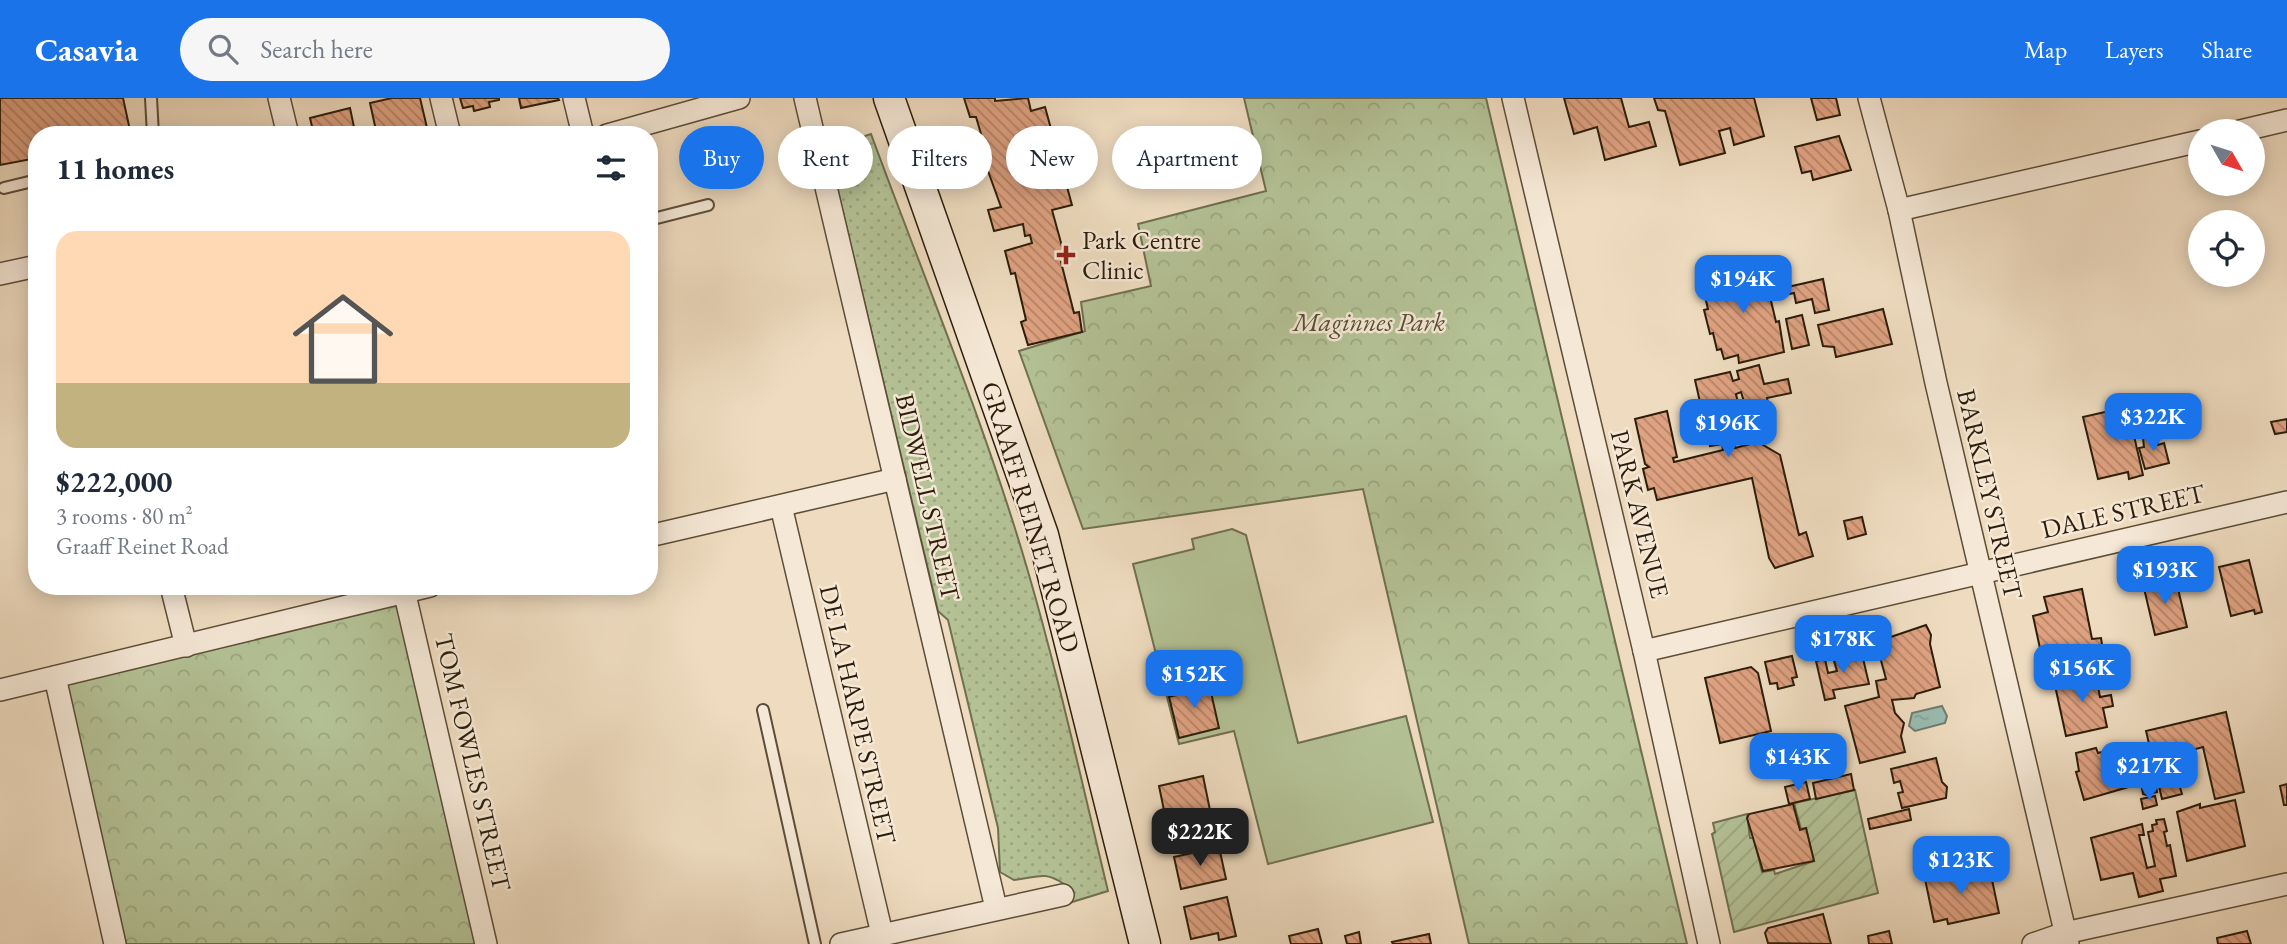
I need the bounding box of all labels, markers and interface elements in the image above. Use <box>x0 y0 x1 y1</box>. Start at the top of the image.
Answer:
search box <box>180 18 670 81</box>
text: Casavia <box>35 28 138 71</box>
icon: search <box>204 30 242 68</box>
text: Search here <box>260 32 373 66</box>
text: Map <box>2024 34 2067 65</box>
text: Layers <box>2105 34 2164 65</box>
text: Share <box>2202 34 2252 65</box>
north arrow <box>2188 119 2264 196</box>
map controls <box>2188 119 2265 287</box>
chip: Buy <box>679 126 764 189</box>
chip: Rent <box>778 126 873 189</box>
chip: Filters <box>887 126 992 189</box>
chip: New <box>1006 126 1098 189</box>
chip: Apartment <box>1112 126 1262 189</box>
text: 11 homes <box>56 149 174 188</box>
icon: filters <box>592 149 630 187</box>
button: locate <box>2188 210 2265 287</box>
place label: Park Centre Clinic <box>1082 223 1201 287</box>
marker: Park Centre Clinic <box>1056 245 1076 265</box>
pin: $194K <box>1694 256 1792 315</box>
text: $194K <box>1711 263 1775 293</box>
icon: home <box>280 276 406 402</box>
park label: Maginnes Park <box>1291 305 1445 339</box>
street label: GRAAFF REINET ROAD <box>974 377 1088 657</box>
street label: BARKLEY STREET <box>1949 386 2031 603</box>
street label: BIDWELL STREET <box>888 390 968 604</box>
pin: $322K <box>2104 394 2202 453</box>
pin: $196K <box>1679 400 1777 459</box>
text: $322K <box>2121 401 2185 431</box>
text: $196K <box>1696 407 1760 437</box>
street label: PARK AVENUE <box>1603 426 1677 602</box>
text: $222,000 <box>56 462 172 501</box>
street label: DALE STREET <box>2038 476 2209 546</box>
text: 3 rooms · 80 m² <box>56 501 193 531</box>
text: Graaff Reinet Road <box>56 531 229 561</box>
pin: $193K <box>2116 546 2214 606</box>
text: $193K <box>2133 554 2197 584</box>
street label: DE LA HARPE STREET <box>812 581 904 847</box>
pin: $178K <box>1794 616 1892 675</box>
text: $178K <box>1811 623 1875 653</box>
street label: TOM FOWLES STREET <box>427 630 519 895</box>
pin: $156K <box>2033 644 2131 704</box>
pin: $152K <box>1145 650 1243 710</box>
text: $156K <box>2050 652 2114 682</box>
text: $152K <box>1162 658 1226 688</box>
pin: $143K <box>1749 734 1847 793</box>
text: $143K <box>1766 741 1830 771</box>
pin: $217K <box>2100 742 2198 802</box>
text: $217K <box>2117 750 2181 780</box>
pin: $222K <box>1151 808 1249 868</box>
text: $222K <box>1168 816 1232 846</box>
pin: $123K <box>1912 836 2010 896</box>
text: $123K <box>1929 844 1993 874</box>

